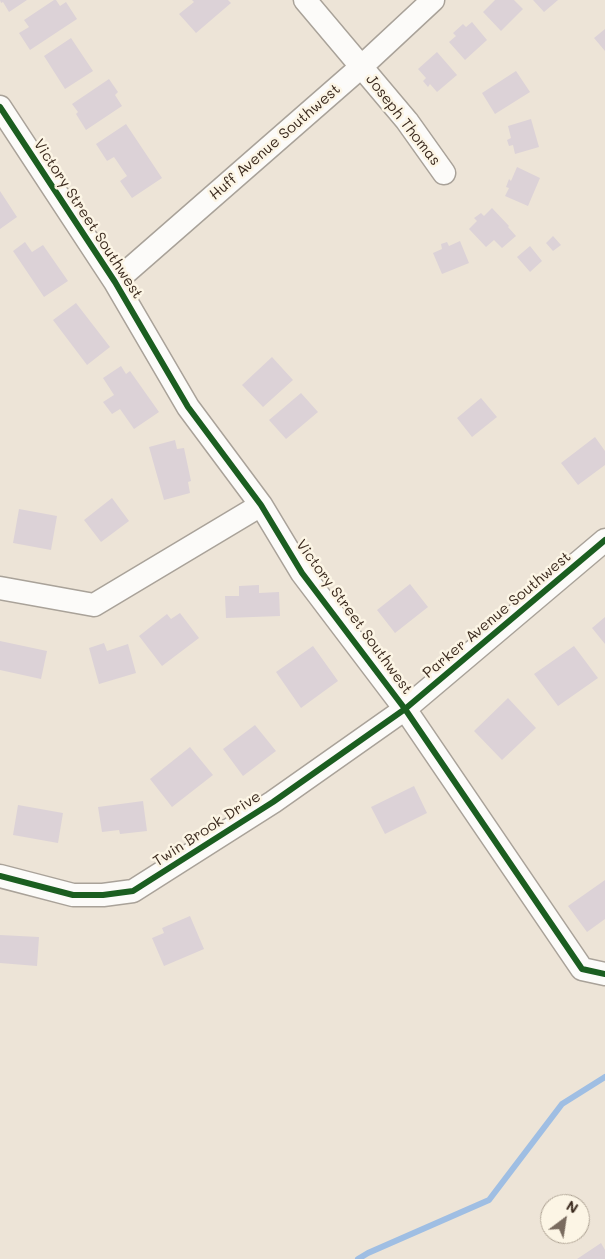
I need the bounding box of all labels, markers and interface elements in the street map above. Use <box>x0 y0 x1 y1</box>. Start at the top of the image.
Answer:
street label: Joseph Thomas <box>362 71 444 169</box>
street label: Huff Avenue Southwest <box>206 80 344 204</box>
street label: Victory Street Southwest <box>30 136 146 302</box>
street label: Victory Street Southwest <box>292 536 416 698</box>
street label: Parker Avenue Southwest <box>419 548 575 682</box>
street label: Twin Brook Drive <box>150 787 264 871</box>
north arrow <box>540 1194 590 1244</box>
text: N <box>563 1196 582 1217</box>

